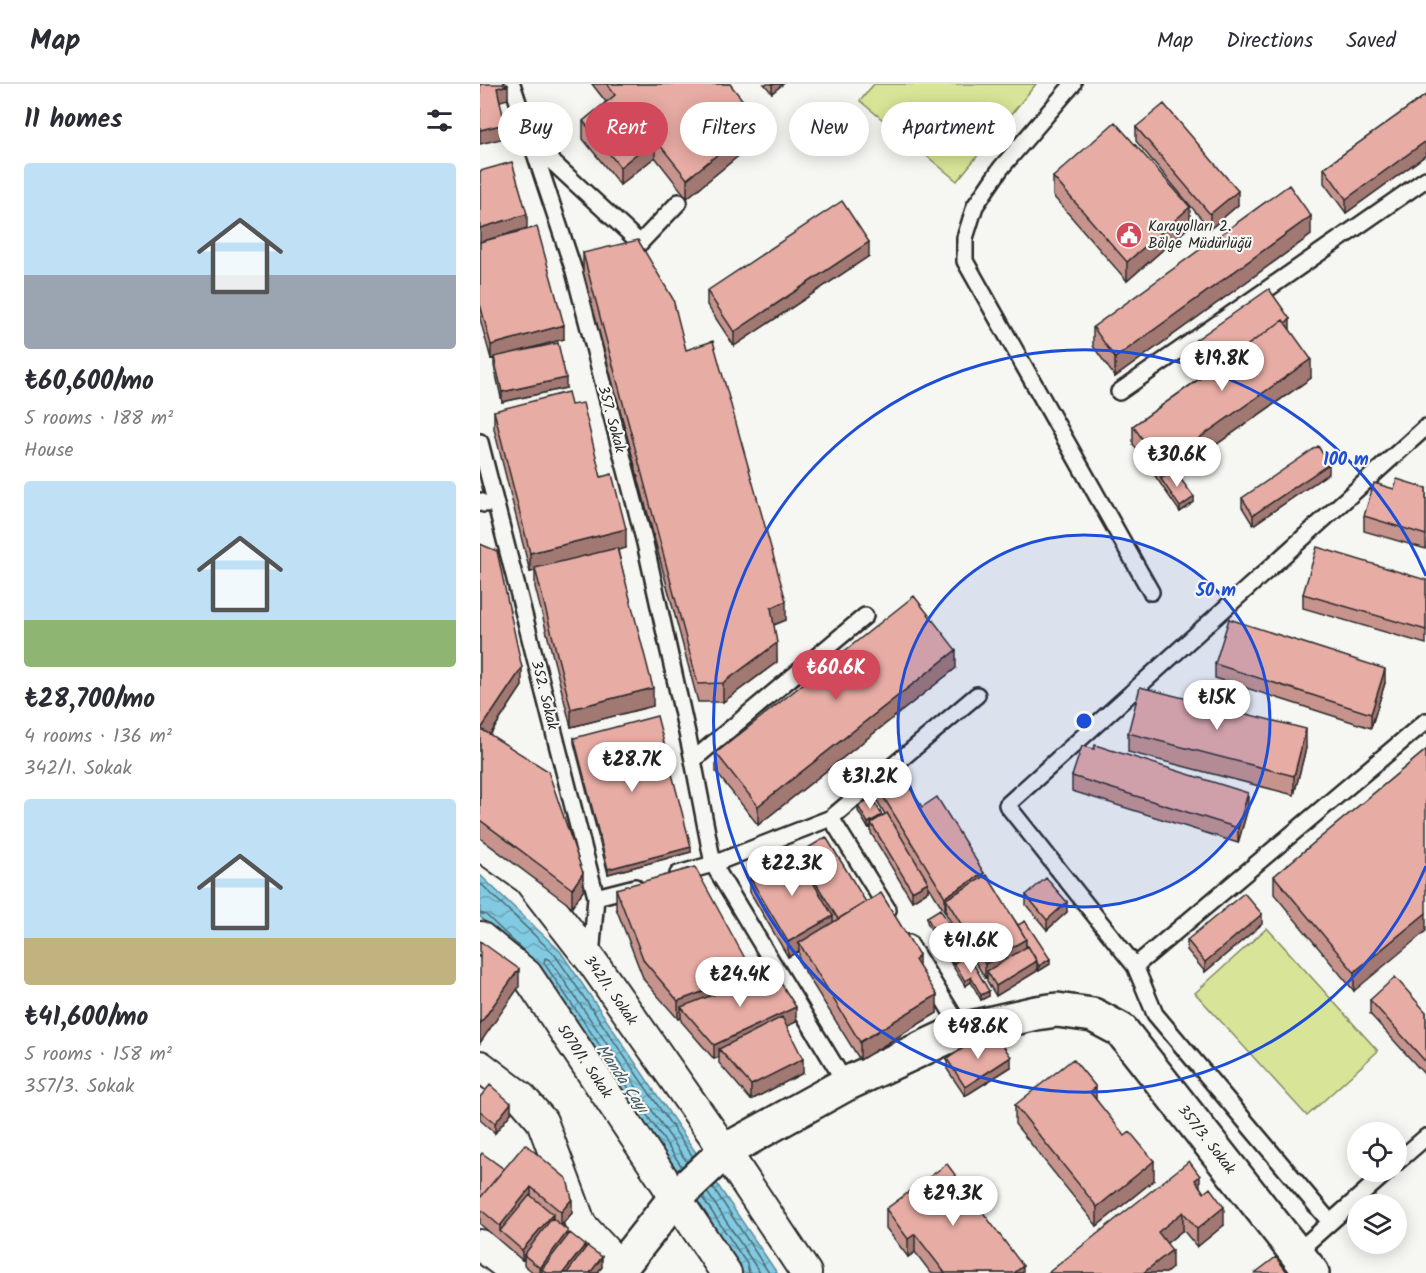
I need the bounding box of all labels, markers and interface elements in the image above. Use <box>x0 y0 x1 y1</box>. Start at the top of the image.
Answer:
text: Map <box>30 19 81 64</box>
text: Map <box>1157 25 1193 58</box>
text: Directions <box>1226 25 1313 58</box>
text: Saved <box>1346 25 1396 58</box>
text: 11 homes <box>24 99 122 141</box>
chip: Buy <box>498 102 573 156</box>
chip: Rent <box>585 102 668 156</box>
chip: Filters <box>680 102 777 156</box>
chip: New <box>789 102 869 156</box>
chip: Apartment <box>881 102 1016 156</box>
icon: filters <box>423 104 456 137</box>
icon: home <box>186 202 294 310</box>
place label: Karayolları 2. Bölge Müdürlüğü <box>1148 215 1252 256</box>
public building icon: Karayolları 2. Bölge Müdürlüğü <box>1114 220 1144 250</box>
pin: ₺19.8K <box>1173 341 1271 392</box>
text: ₺19.8K <box>1194 344 1250 376</box>
text: ₺60,600/mo <box>24 361 154 403</box>
street label: 357. Sokak <box>591 383 632 457</box>
text: 5 rooms · 188 m² <box>24 403 173 435</box>
text: House <box>24 435 74 467</box>
pin: ₺30.6K <box>1128 437 1226 488</box>
text: ₺30.6K <box>1147 440 1207 472</box>
text: 100 m <box>1323 446 1369 475</box>
icon: home <box>186 520 294 628</box>
text: 50 m <box>1195 577 1236 606</box>
pin: ₺60.6K <box>787 650 885 701</box>
text: ₺60.6K <box>806 653 866 685</box>
street label: 352. Sokak <box>524 658 564 733</box>
text: ₺28,700/mo <box>24 679 155 721</box>
pin: ₺15K <box>1181 680 1253 731</box>
text: ₺15K <box>1197 683 1237 715</box>
centre of rings <box>1074 711 1094 731</box>
text: 4 rooms · 136 m² <box>24 721 172 753</box>
pin: ₺28.7K <box>583 742 681 793</box>
text: ₺28.7K <box>602 745 662 777</box>
text: 342/1. Sokak <box>24 753 132 785</box>
pin: ₺31.2K <box>821 759 919 810</box>
text: ₺31.2K <box>842 762 898 794</box>
icon: home <box>186 838 294 946</box>
pin: ₺22.3K <box>743 846 841 897</box>
text: ₺22.3K <box>761 849 823 881</box>
pin: ₺41.6K <box>922 923 1020 974</box>
text: ₺41.6K <box>943 926 999 958</box>
street label: 342/1. Sokak <box>577 951 644 1031</box>
pin: ₺24.4K <box>691 957 789 1008</box>
text: ₺24.4K <box>709 960 771 992</box>
text: ₺41,600/mo <box>24 997 148 1039</box>
pin: ₺48.6K <box>929 1009 1027 1060</box>
text: ₺48.6K <box>947 1012 1009 1044</box>
street label: 5070/1. Sokak <box>550 1019 619 1104</box>
text: 5 rooms · 158 m² <box>24 1039 172 1071</box>
water label: Manda Çayı <box>589 1039 655 1120</box>
text: 357/3. Sokak <box>24 1071 134 1103</box>
street label: 357/3. Sokak <box>1171 1100 1242 1180</box>
map controls <box>1347 1122 1407 1254</box>
button: locate <box>1347 1122 1407 1182</box>
pin: ₺29.3K <box>904 1176 1002 1227</box>
text: ₺29.3K <box>923 1179 983 1211</box>
button: layers <box>1347 1194 1407 1254</box>

